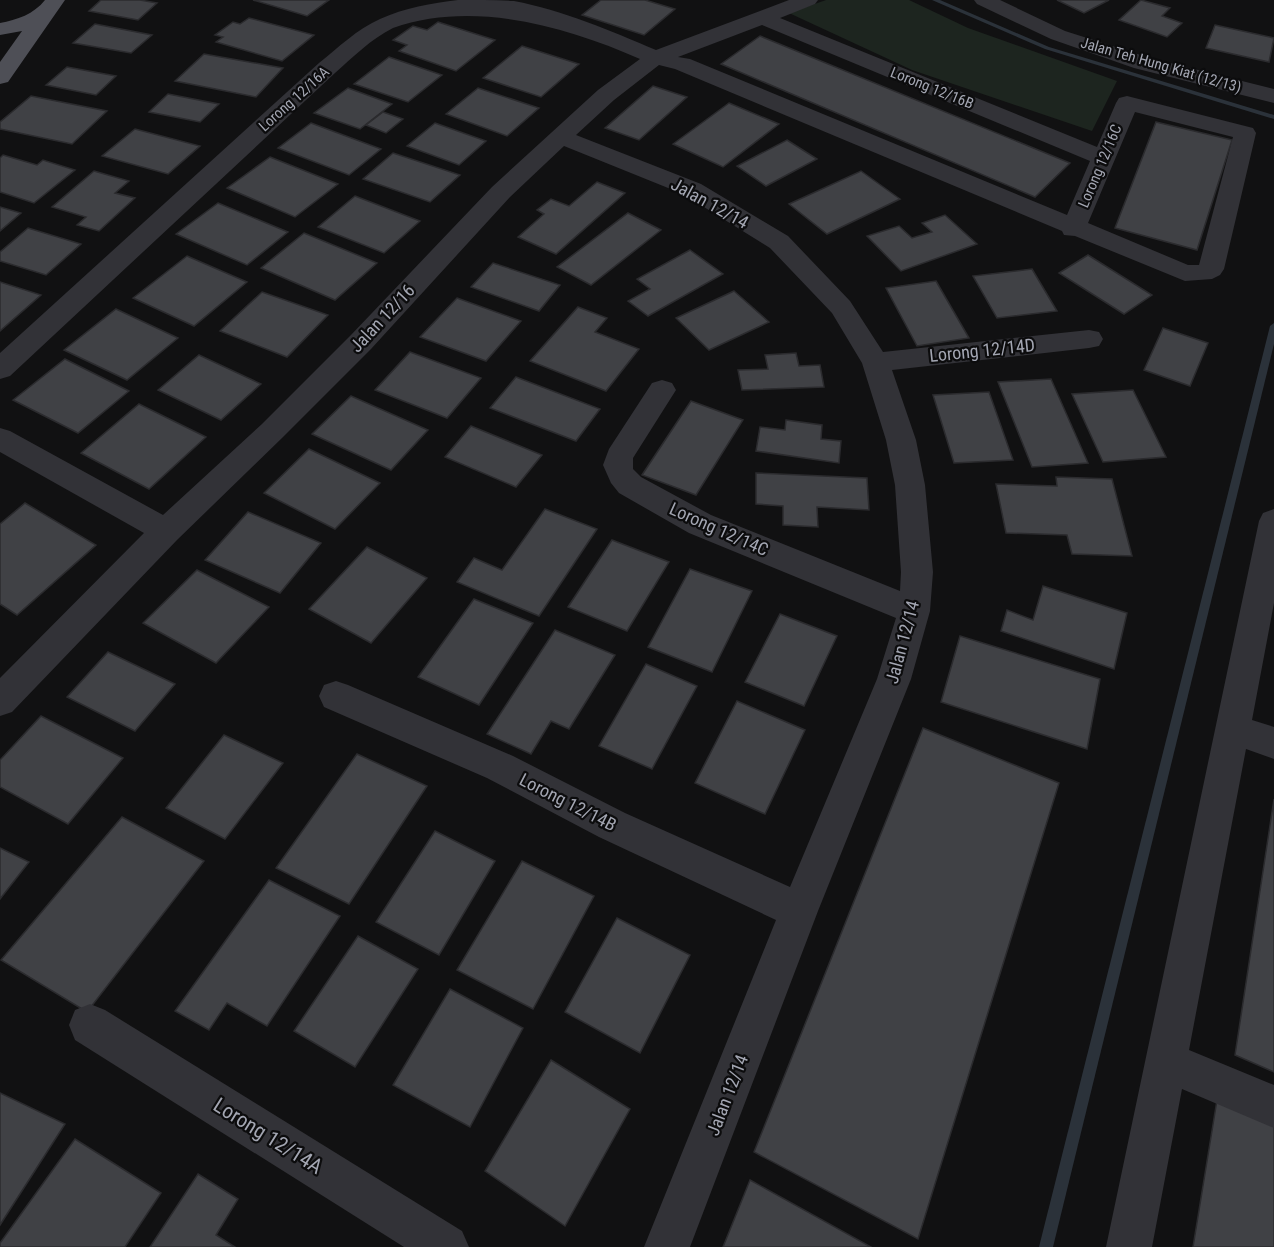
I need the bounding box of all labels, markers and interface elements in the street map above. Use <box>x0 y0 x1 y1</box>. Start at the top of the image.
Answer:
street label: Jalan Teh Hung Kiat (12/13) <box>1079 33 1243 97</box>
street label: Lorong 12/16A <box>255 62 333 135</box>
street label: Lorong 12/16B <box>888 63 976 113</box>
street label: Lorong 12/16C <box>1074 122 1126 210</box>
street label: Jalan 12/14 <box>668 173 752 233</box>
street label: Jalan 12/16 <box>345 280 419 356</box>
street label: Lorong 12/14D <box>928 334 1036 366</box>
street label: Lorong 12/14C <box>666 498 772 560</box>
street label: Jalan 12/14 <box>881 598 923 686</box>
street label: Lorong 12/14B <box>516 769 620 835</box>
street label: Jalan 12/14 <box>702 1051 752 1139</box>
street label: Lorong 12/14A <box>209 1093 327 1179</box>

